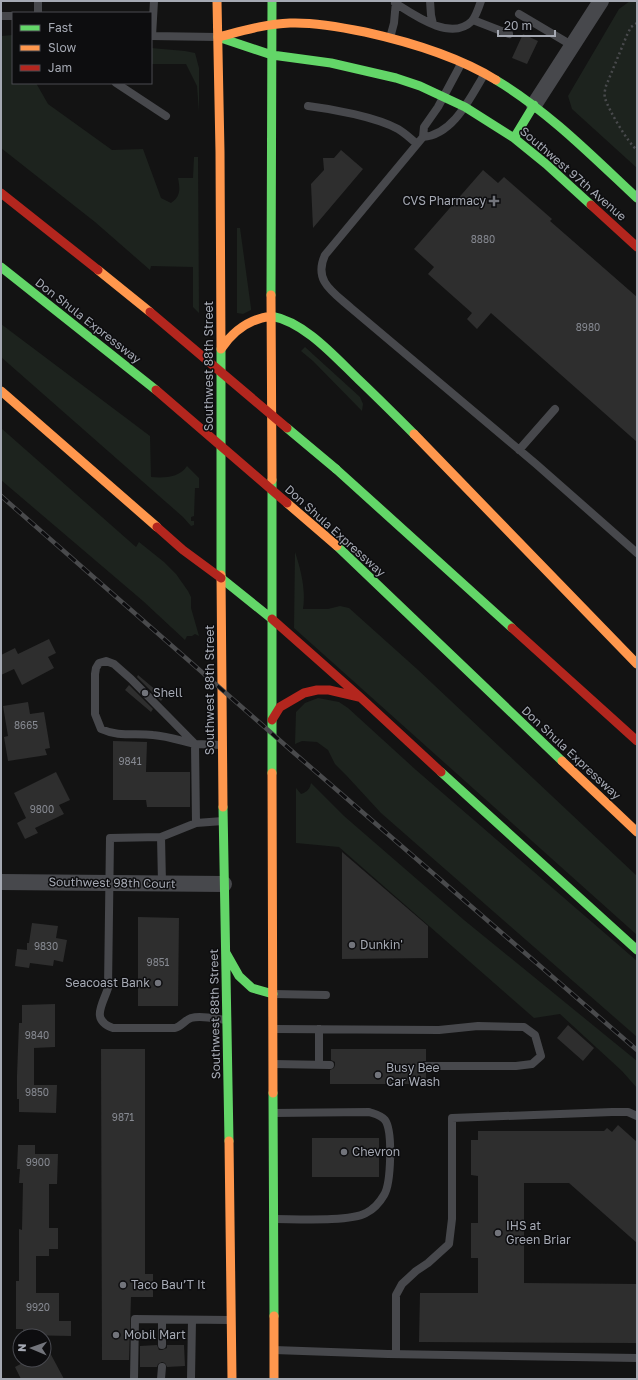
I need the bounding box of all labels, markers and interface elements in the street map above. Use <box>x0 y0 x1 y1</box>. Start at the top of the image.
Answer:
legend <box>12 12 152 84</box>
scale bar <box>498 12 555 38</box>
text: 20 m <box>504 18 532 33</box>
text: Fast <box>48 20 73 35</box>
text: Slow <box>48 40 76 55</box>
text: Jam <box>48 60 72 75</box>
street label: Southwest 97th Avenue <box>517 123 630 224</box>
place label: CVS Pharmacy <box>402 193 486 208</box>
marker: CVS Pharmacy <box>489 196 499 206</box>
house number: 8880 <box>471 233 495 245</box>
street label: Don Shula Expressway <box>32 275 144 367</box>
street label: Southwest 88th Street <box>201 301 216 431</box>
house number: 8980 <box>576 321 600 333</box>
street label: Don Shula Expressway <box>282 481 389 580</box>
street label: Southwest 88th Street <box>202 625 217 755</box>
place label: Shell <box>153 685 183 700</box>
marker: Shell <box>140 688 150 698</box>
street label: Don Shula Expressway <box>519 703 624 803</box>
house number: 8665 <box>14 719 38 731</box>
house number: 9841 <box>118 755 142 767</box>
house number: 9800 <box>30 803 54 815</box>
street label: Southwest 98th Court <box>48 874 176 891</box>
place label: Dunkin' <box>360 937 403 952</box>
house number: 9830 <box>34 940 58 952</box>
marker: Dunkin' <box>347 940 357 950</box>
street label: Southwest 88th Street <box>206 949 223 1079</box>
house number: 9851 <box>147 956 170 968</box>
place label: Seacoast Bank <box>65 975 150 990</box>
marker: Seacoast Bank <box>153 978 163 988</box>
house number: 9840 <box>25 1029 49 1041</box>
place label: Busy Bee Car Wash <box>386 1060 440 1089</box>
marker: Busy Bee Car Wash <box>373 1070 383 1080</box>
house number: 9850 <box>25 1086 49 1098</box>
house number: 9871 <box>112 1111 134 1123</box>
place label: Chevron <box>352 1144 400 1159</box>
marker: Chevron <box>339 1147 349 1157</box>
house number: 9900 <box>26 1156 50 1168</box>
place label: IHS at Green Briar <box>506 1218 571 1247</box>
marker: IHS at Green Briar <box>493 1228 503 1238</box>
place label: Taco Bau’T It <box>131 1277 206 1292</box>
marker: Taco Bau’T It <box>118 1280 128 1290</box>
house number: 9920 <box>26 1301 50 1313</box>
place label: Mobil Mart <box>124 1327 186 1342</box>
north arrow <box>12 1328 52 1368</box>
marker: Mobil Mart <box>111 1330 121 1340</box>
text: N <box>15 1343 28 1352</box>

